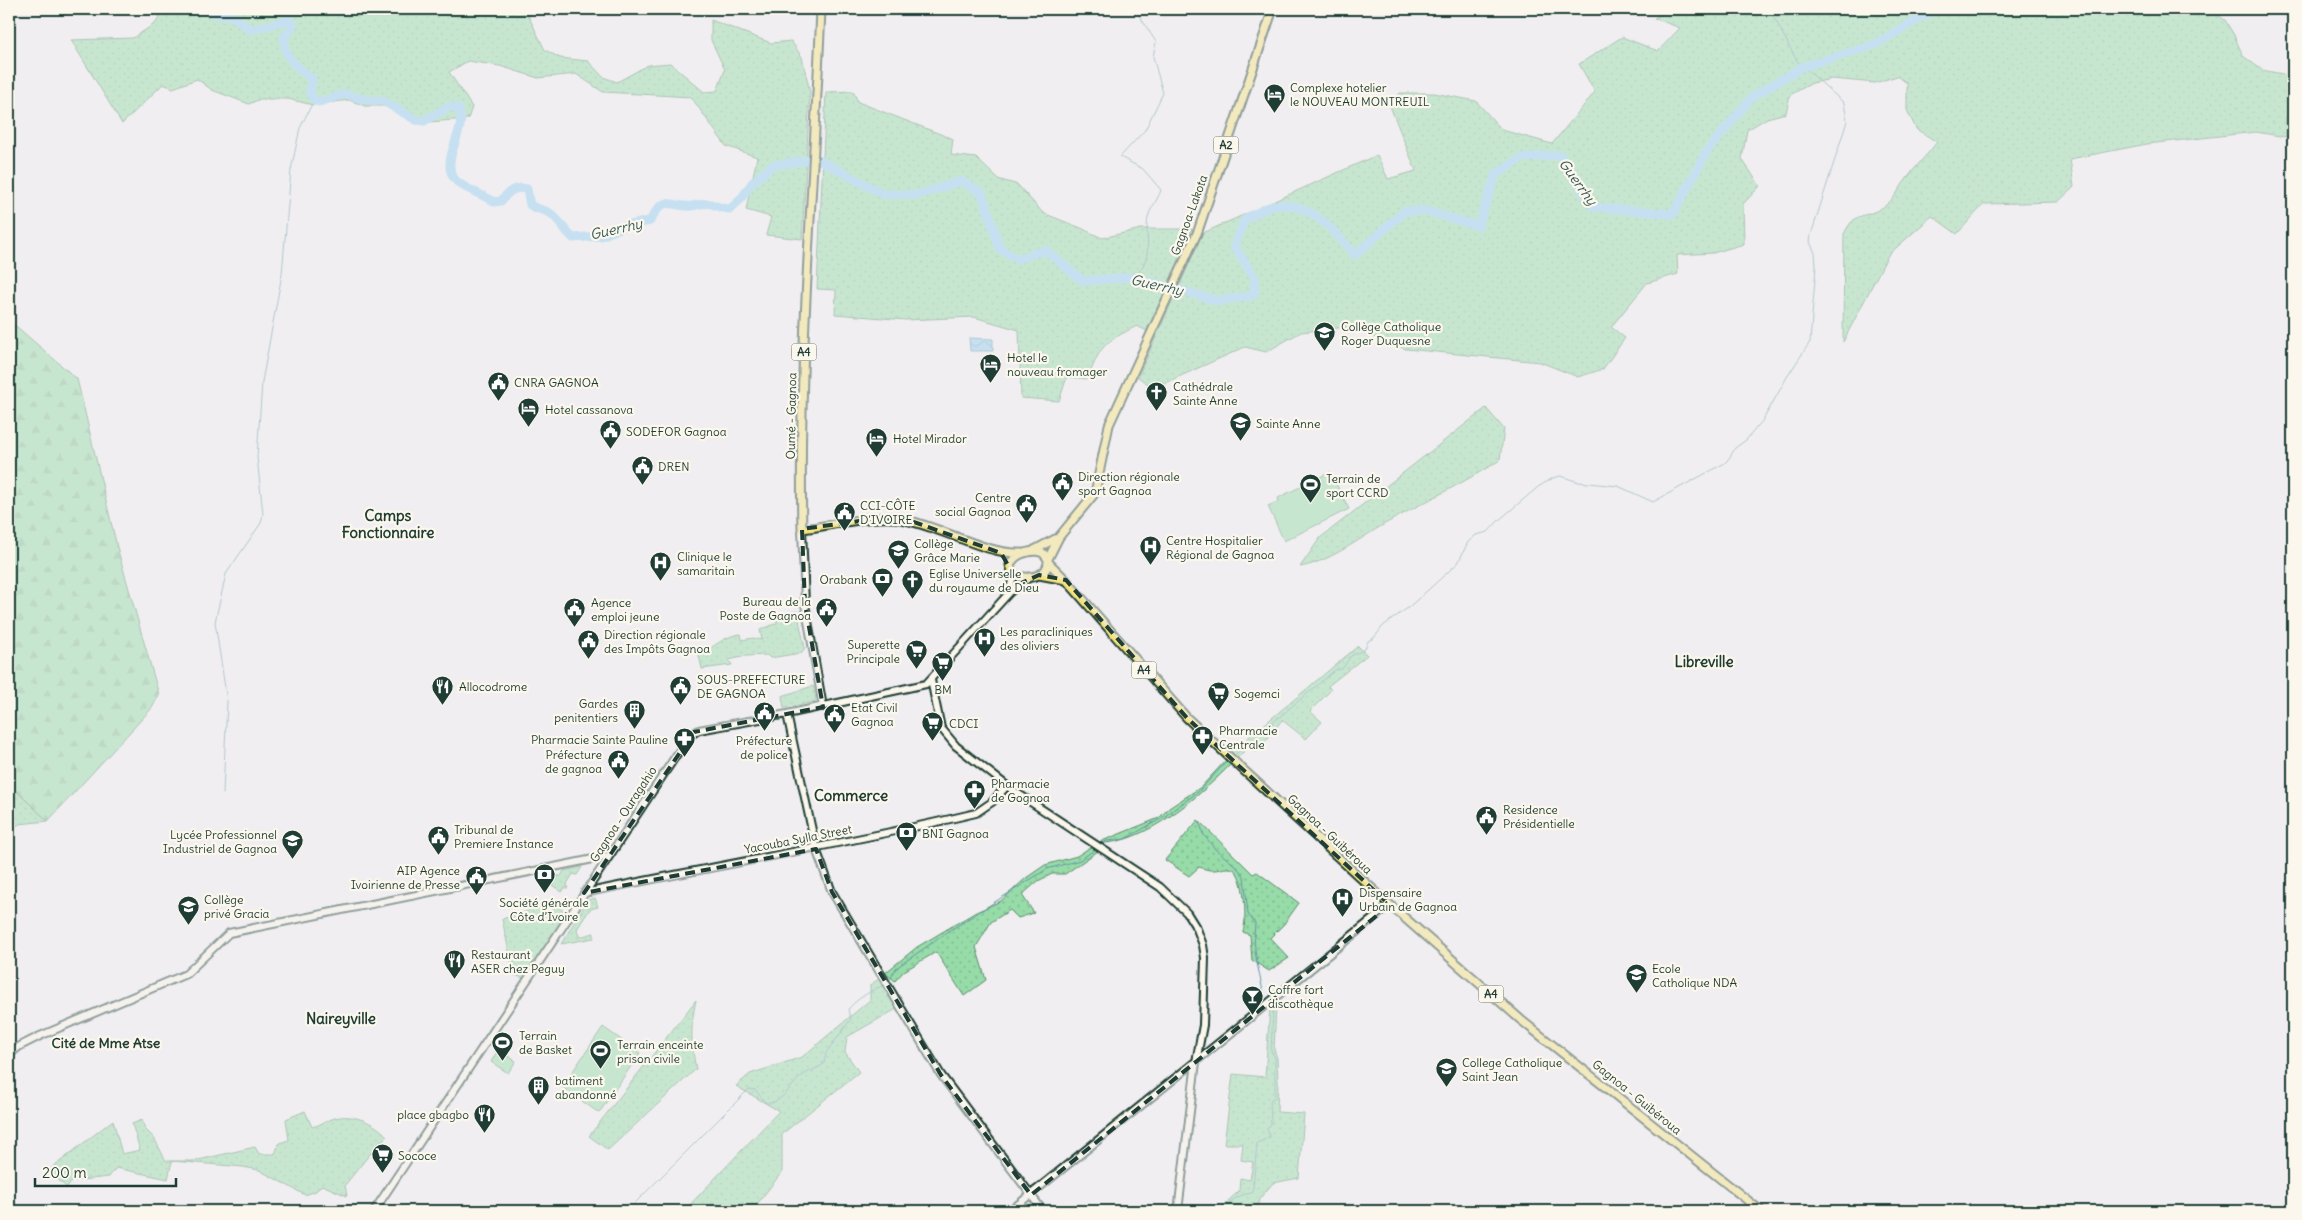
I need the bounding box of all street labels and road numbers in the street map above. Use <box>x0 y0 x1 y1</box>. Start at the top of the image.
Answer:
road number: A2 <box>1214 136 1238 154</box>
street label: Gagnoa-Lakota <box>1167 173 1211 257</box>
road number: A4 <box>792 344 816 361</box>
street label: Oumé - Gagnoa <box>783 372 799 460</box>
road number: A4 <box>1132 662 1156 678</box>
street label: Gagnoa - Ouragahio <box>586 763 660 865</box>
street label: Gagnoa - Guibéroua <box>1285 791 1376 877</box>
street label: Yacouba Sylla Street <box>743 821 853 857</box>
road number: A4 <box>1478 986 1504 1002</box>
street label: Gagnoa - Guibéroua <box>1589 1056 1685 1138</box>

